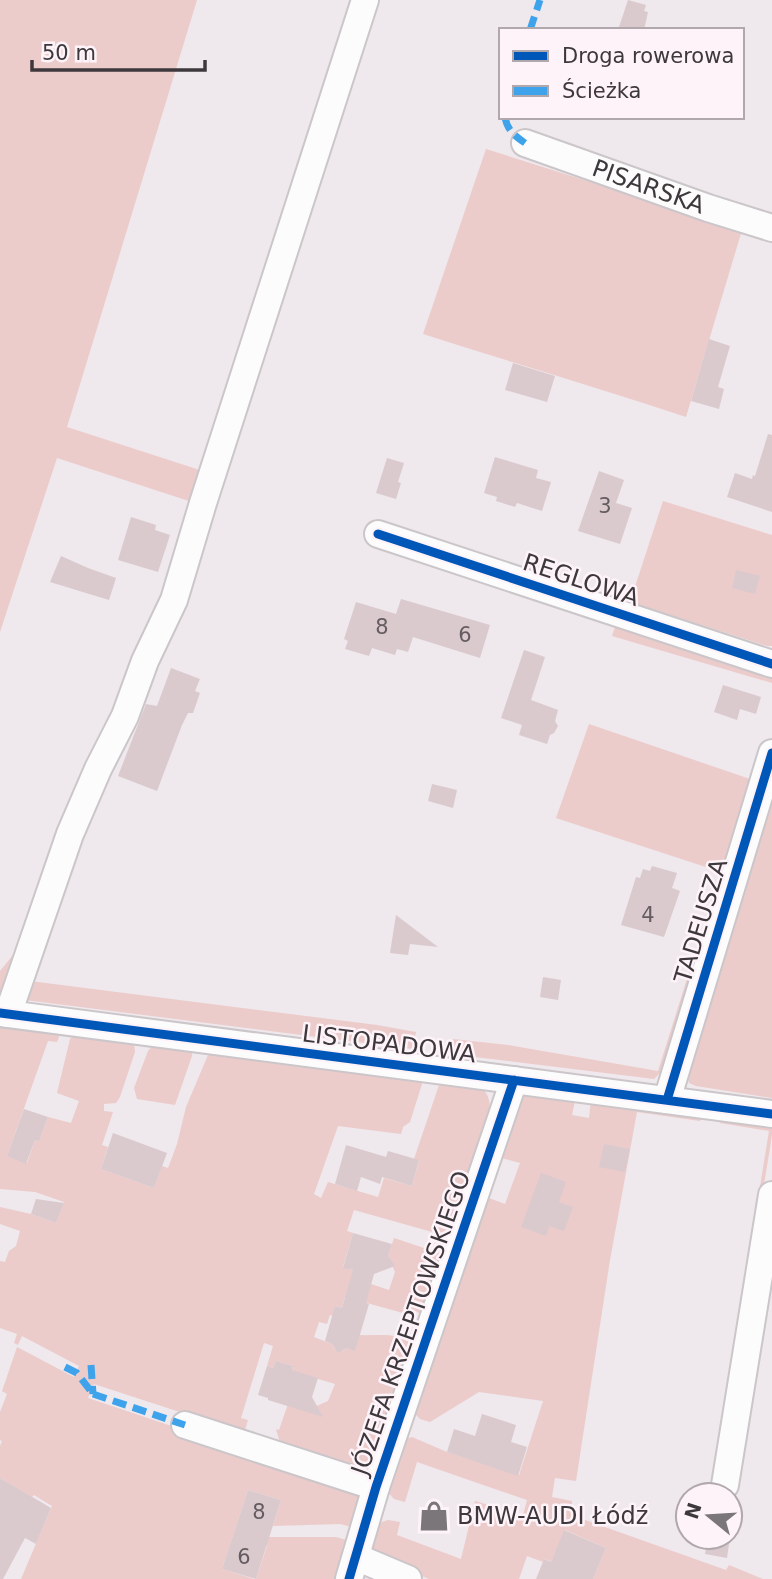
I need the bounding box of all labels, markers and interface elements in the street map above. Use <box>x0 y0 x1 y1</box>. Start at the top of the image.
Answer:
scale bar <box>32 28 205 72</box>
legend <box>499 28 744 119</box>
text: 50 m <box>42 41 96 65</box>
text: Droga rowerowa <box>562 44 734 68</box>
text: Ścieżka <box>562 78 641 103</box>
street label: PISARSKA <box>588 154 709 220</box>
house number: 3 <box>598 494 612 518</box>
street label: REGLOWA <box>519 548 643 612</box>
house number: 8 <box>375 615 389 639</box>
house number: 6 <box>458 623 472 647</box>
street label: TADEUSZA <box>669 855 733 988</box>
house number: 4 <box>641 903 655 927</box>
street label: LISTOPADOWA <box>301 1019 478 1069</box>
street label: JÓZEFA KRZEPTOWSKIEGO <box>343 1167 476 1481</box>
north arrow <box>674 1481 744 1551</box>
shop icon: BMW-AUDI Łódź <box>417 1499 451 1533</box>
house number: 8 <box>252 1500 266 1524</box>
text: N <box>680 1500 706 1522</box>
place label: BMW-AUDI Łódź <box>457 1502 648 1530</box>
house number: 6 <box>237 1545 251 1569</box>

